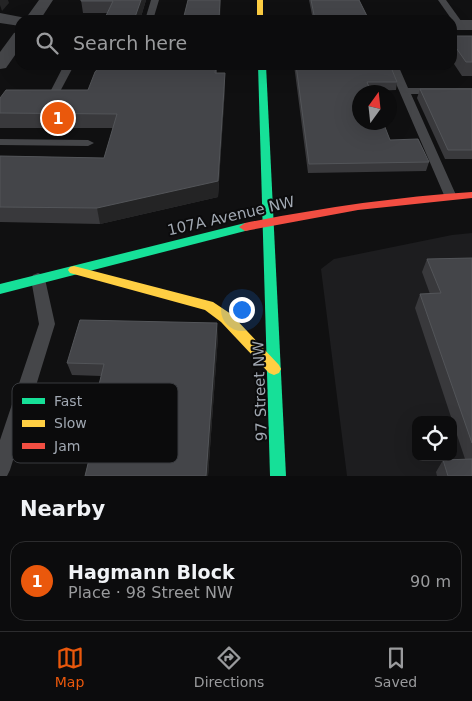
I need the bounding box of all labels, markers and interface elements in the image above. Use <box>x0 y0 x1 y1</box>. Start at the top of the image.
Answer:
search box <box>15 15 457 70</box>
icon: search <box>33 29 61 57</box>
text: Search here <box>73 32 187 54</box>
north arrow <box>352 85 397 130</box>
pin: 1 <box>42 99 74 137</box>
street label: 107A Avenue NW <box>166 193 297 239</box>
your location <box>229 297 255 323</box>
street label: 97 Street NW <box>249 340 271 441</box>
legend <box>12 383 178 463</box>
text: Fast <box>54 393 83 409</box>
text: Slow <box>54 415 87 431</box>
map controls <box>412 416 457 461</box>
button: locate <box>412 416 457 461</box>
text: Jam <box>53 438 80 454</box>
text: Nearby <box>20 497 105 521</box>
text: Hagmann Block <box>68 561 235 583</box>
text: 1 <box>31 572 43 591</box>
text: 90 m <box>410 572 451 591</box>
text: Place · 98 Street NW <box>68 583 233 602</box>
tab: Map <box>55 644 84 690</box>
tab: Directions <box>194 644 264 690</box>
tab: Saved <box>374 644 417 690</box>

